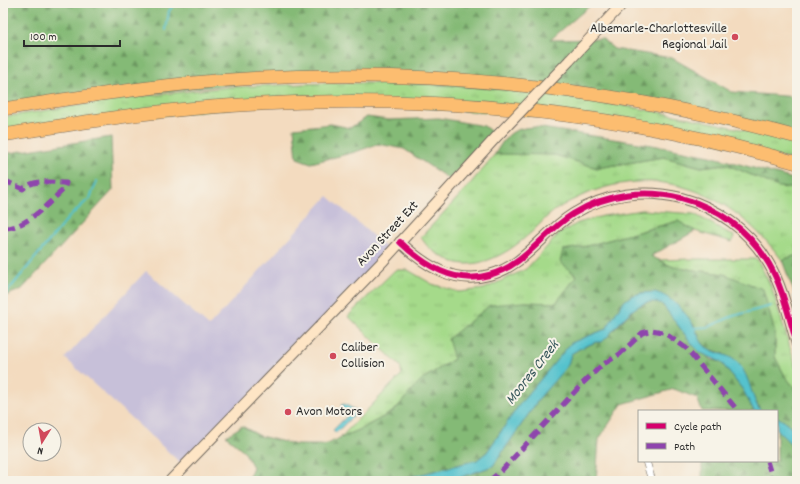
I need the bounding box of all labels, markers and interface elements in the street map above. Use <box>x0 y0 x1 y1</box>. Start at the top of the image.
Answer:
place label: Albemarle-Charlottesville Regional Jail <box>590 19 728 55</box>
scale bar <box>24 22 120 48</box>
text: 100 m <box>30 29 57 46</box>
marker: Albemarle-Charlottesville Regional Jail <box>730 32 740 42</box>
street label: Avon Street Ext <box>352 197 424 271</box>
water label: Moores Creek <box>501 335 566 410</box>
place label: Caliber Collision <box>341 338 385 374</box>
marker: Caliber Collision <box>328 351 338 361</box>
place label: Avon Motors <box>296 402 362 422</box>
marker: Avon Motors <box>283 407 293 417</box>
legend <box>638 410 778 462</box>
text: Cycle path <box>674 419 722 436</box>
north arrow <box>22 422 62 462</box>
text: Path <box>674 439 695 456</box>
text: N <box>36 441 45 458</box>

